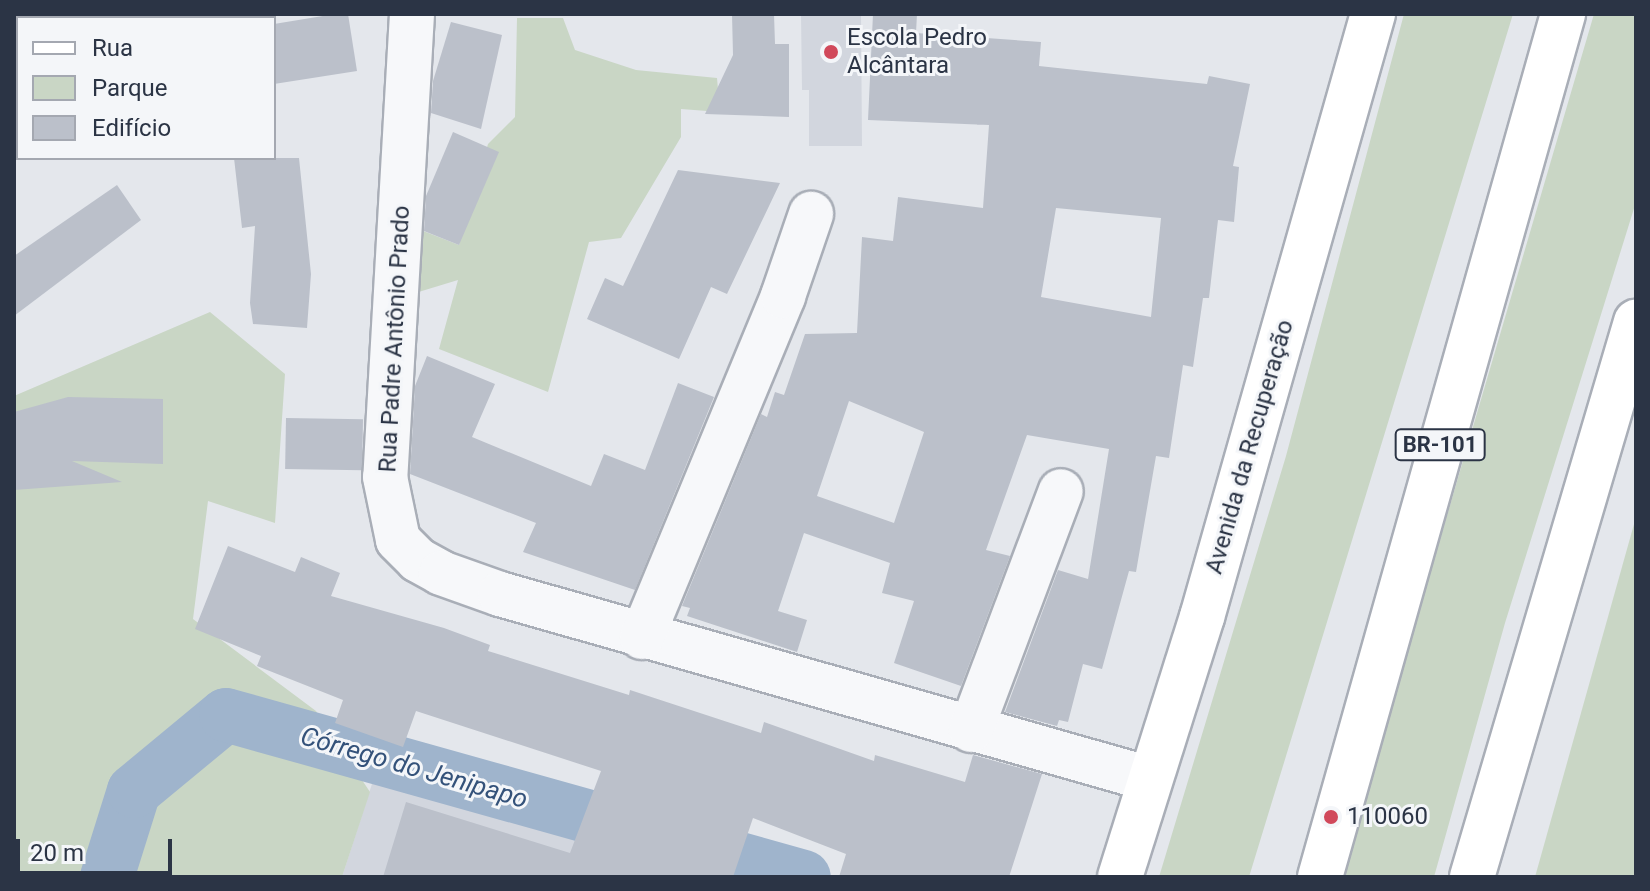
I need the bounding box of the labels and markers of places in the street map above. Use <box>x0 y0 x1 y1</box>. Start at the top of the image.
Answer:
place label: Escola Pedro Alcântara <box>847 24 987 80</box>
marker: Escola Pedro Alcântara <box>822 43 840 61</box>
place label: 110060 <box>1347 803 1428 831</box>
marker: 110060 <box>1322 808 1340 826</box>

